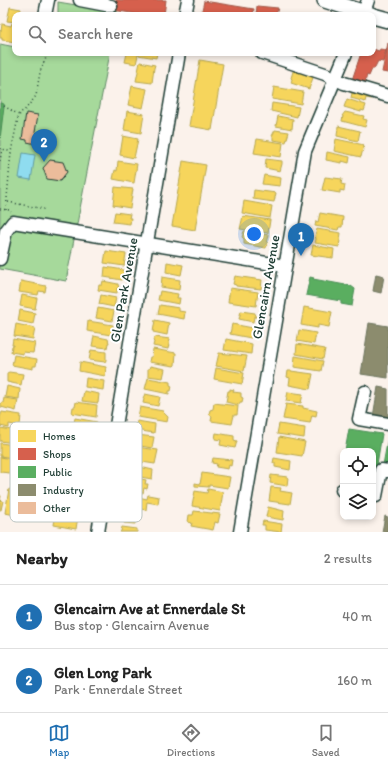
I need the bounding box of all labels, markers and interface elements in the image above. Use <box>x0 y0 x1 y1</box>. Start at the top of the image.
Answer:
search box <box>12 12 376 56</box>
icon: search <box>26 23 48 45</box>
text: Search here <box>58 25 133 43</box>
pin: 2 <box>31 129 57 162</box>
pin: 1 <box>288 223 314 256</box>
your location <box>244 224 264 244</box>
street label: Glencairn Avenue <box>248 233 284 340</box>
street label: Glen Park Avenue <box>106 236 142 344</box>
legend <box>10 422 142 522</box>
text: Homes <box>43 430 76 443</box>
text: Shops <box>43 448 71 461</box>
map controls <box>340 448 376 520</box>
button: locate <box>340 448 376 484</box>
text: Public <box>43 466 72 479</box>
text: Industry <box>43 484 85 497</box>
button: layers <box>340 484 376 520</box>
text: Other <box>43 502 71 515</box>
text: Nearby <box>16 548 68 568</box>
text: 2 results <box>324 551 372 566</box>
text: Glencairn Ave at Ennerdale St <box>54 600 245 618</box>
text: 1 <box>26 609 32 624</box>
text: 40 m <box>342 609 372 624</box>
text: Bus stop · Glencairn Avenue <box>54 618 209 633</box>
text: Glen Long Park <box>54 664 152 682</box>
text: 2 <box>26 673 32 688</box>
text: 160 m <box>337 673 372 688</box>
text: Park · Ennerdale Street <box>54 682 182 697</box>
tab: Map <box>48 722 70 759</box>
tab: Directions <box>167 722 215 759</box>
tab: Saved <box>312 722 340 759</box>

